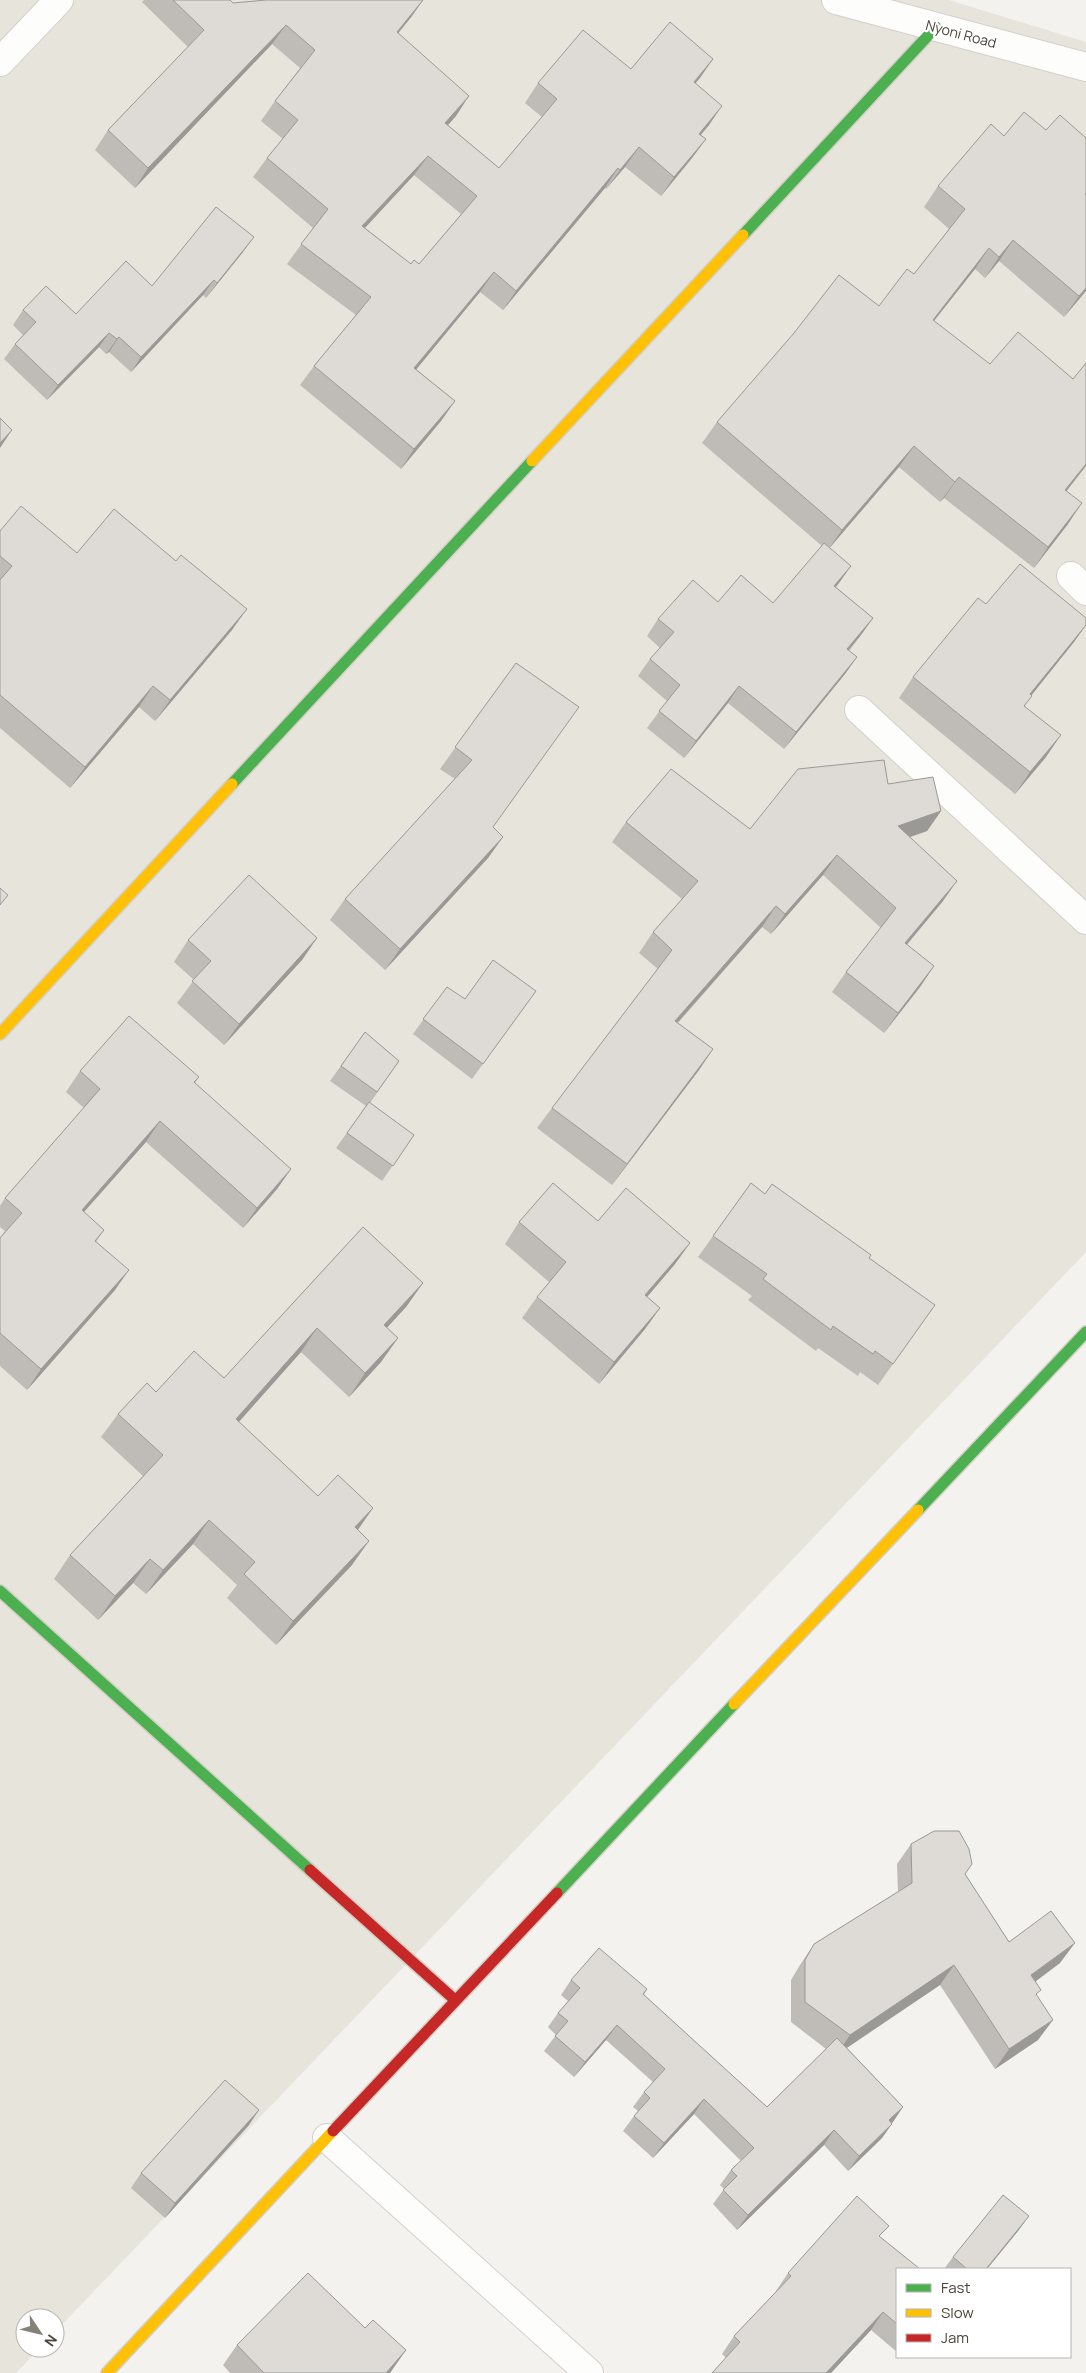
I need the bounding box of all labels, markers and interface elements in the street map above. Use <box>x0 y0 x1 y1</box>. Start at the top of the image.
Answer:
street label: Nyoni Road <box>924 15 999 52</box>
legend <box>896 2268 1071 2358</box>
text: Fast <box>941 2277 970 2298</box>
text: Slow <box>941 2302 974 2323</box>
north arrow <box>15 2308 65 2358</box>
text: Jam <box>941 2327 969 2348</box>
text: N <box>40 2331 62 2350</box>

